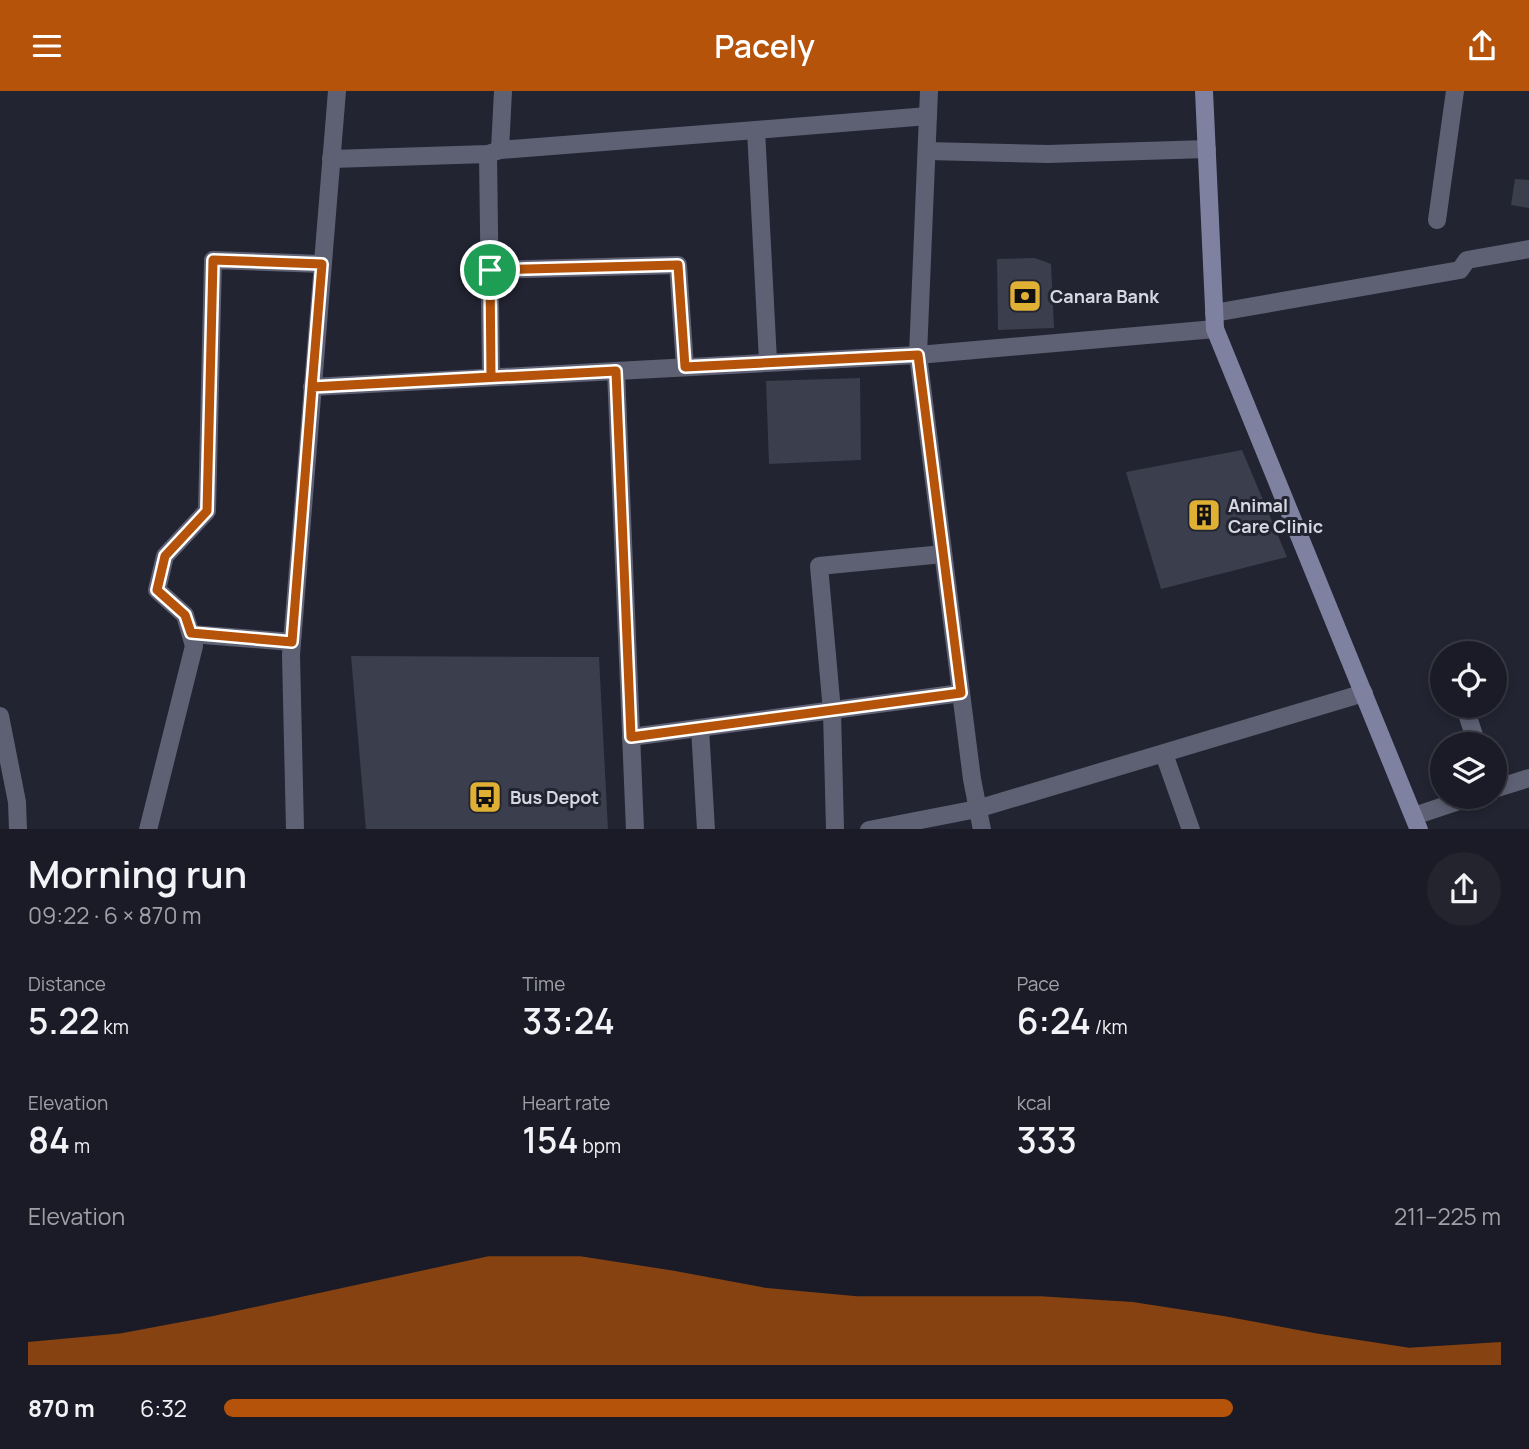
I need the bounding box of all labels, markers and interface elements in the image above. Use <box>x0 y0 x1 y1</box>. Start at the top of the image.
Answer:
text: Pacely <box>714 24 815 68</box>
icon: menu <box>28 27 66 65</box>
icon: share <box>1463 27 1501 65</box>
pin <box>460 240 520 300</box>
icon: arrive <box>471 251 509 289</box>
bank icon: Canara Bank <box>1006 277 1044 315</box>
place label: Canara Bank <box>1050 284 1160 308</box>
place label: Animal Care Clinic <box>1228 493 1323 538</box>
building icon: Animal Care Clinic <box>1185 496 1223 534</box>
map controls <box>1430 641 1507 809</box>
button: locate <box>1430 641 1507 718</box>
button: layers <box>1430 732 1507 809</box>
bus stop icon: Bus Depot <box>466 778 504 816</box>
place label: Bus Depot <box>510 785 599 809</box>
text: Morning run <box>28 847 247 899</box>
button: share <box>1427 852 1501 926</box>
text: 09:22 · 6 × 870 m <box>28 899 202 931</box>
text: Distance <box>28 971 106 997</box>
text: Time <box>522 971 565 997</box>
text: Pace <box>1017 971 1060 997</box>
text: 5.22 <box>28 997 100 1045</box>
text: 33:24 <box>522 997 615 1045</box>
text: 6:24 <box>1017 997 1091 1045</box>
text: km <box>100 1014 129 1040</box>
text: /km <box>1091 1014 1128 1040</box>
text: Elevation <box>28 1090 108 1116</box>
text: Heart rate <box>522 1090 610 1116</box>
text: kcal <box>1017 1090 1051 1116</box>
text: 84 <box>28 1116 70 1164</box>
text: 154 <box>522 1116 579 1164</box>
text: 333 <box>1017 1116 1077 1164</box>
text: m <box>70 1133 90 1159</box>
text: bpm <box>579 1133 621 1159</box>
text: Elevation <box>28 1200 125 1232</box>
text: 211–225 m <box>1394 1200 1501 1232</box>
text: 870 m <box>28 1392 95 1424</box>
text: 6:32 <box>140 1392 187 1424</box>

